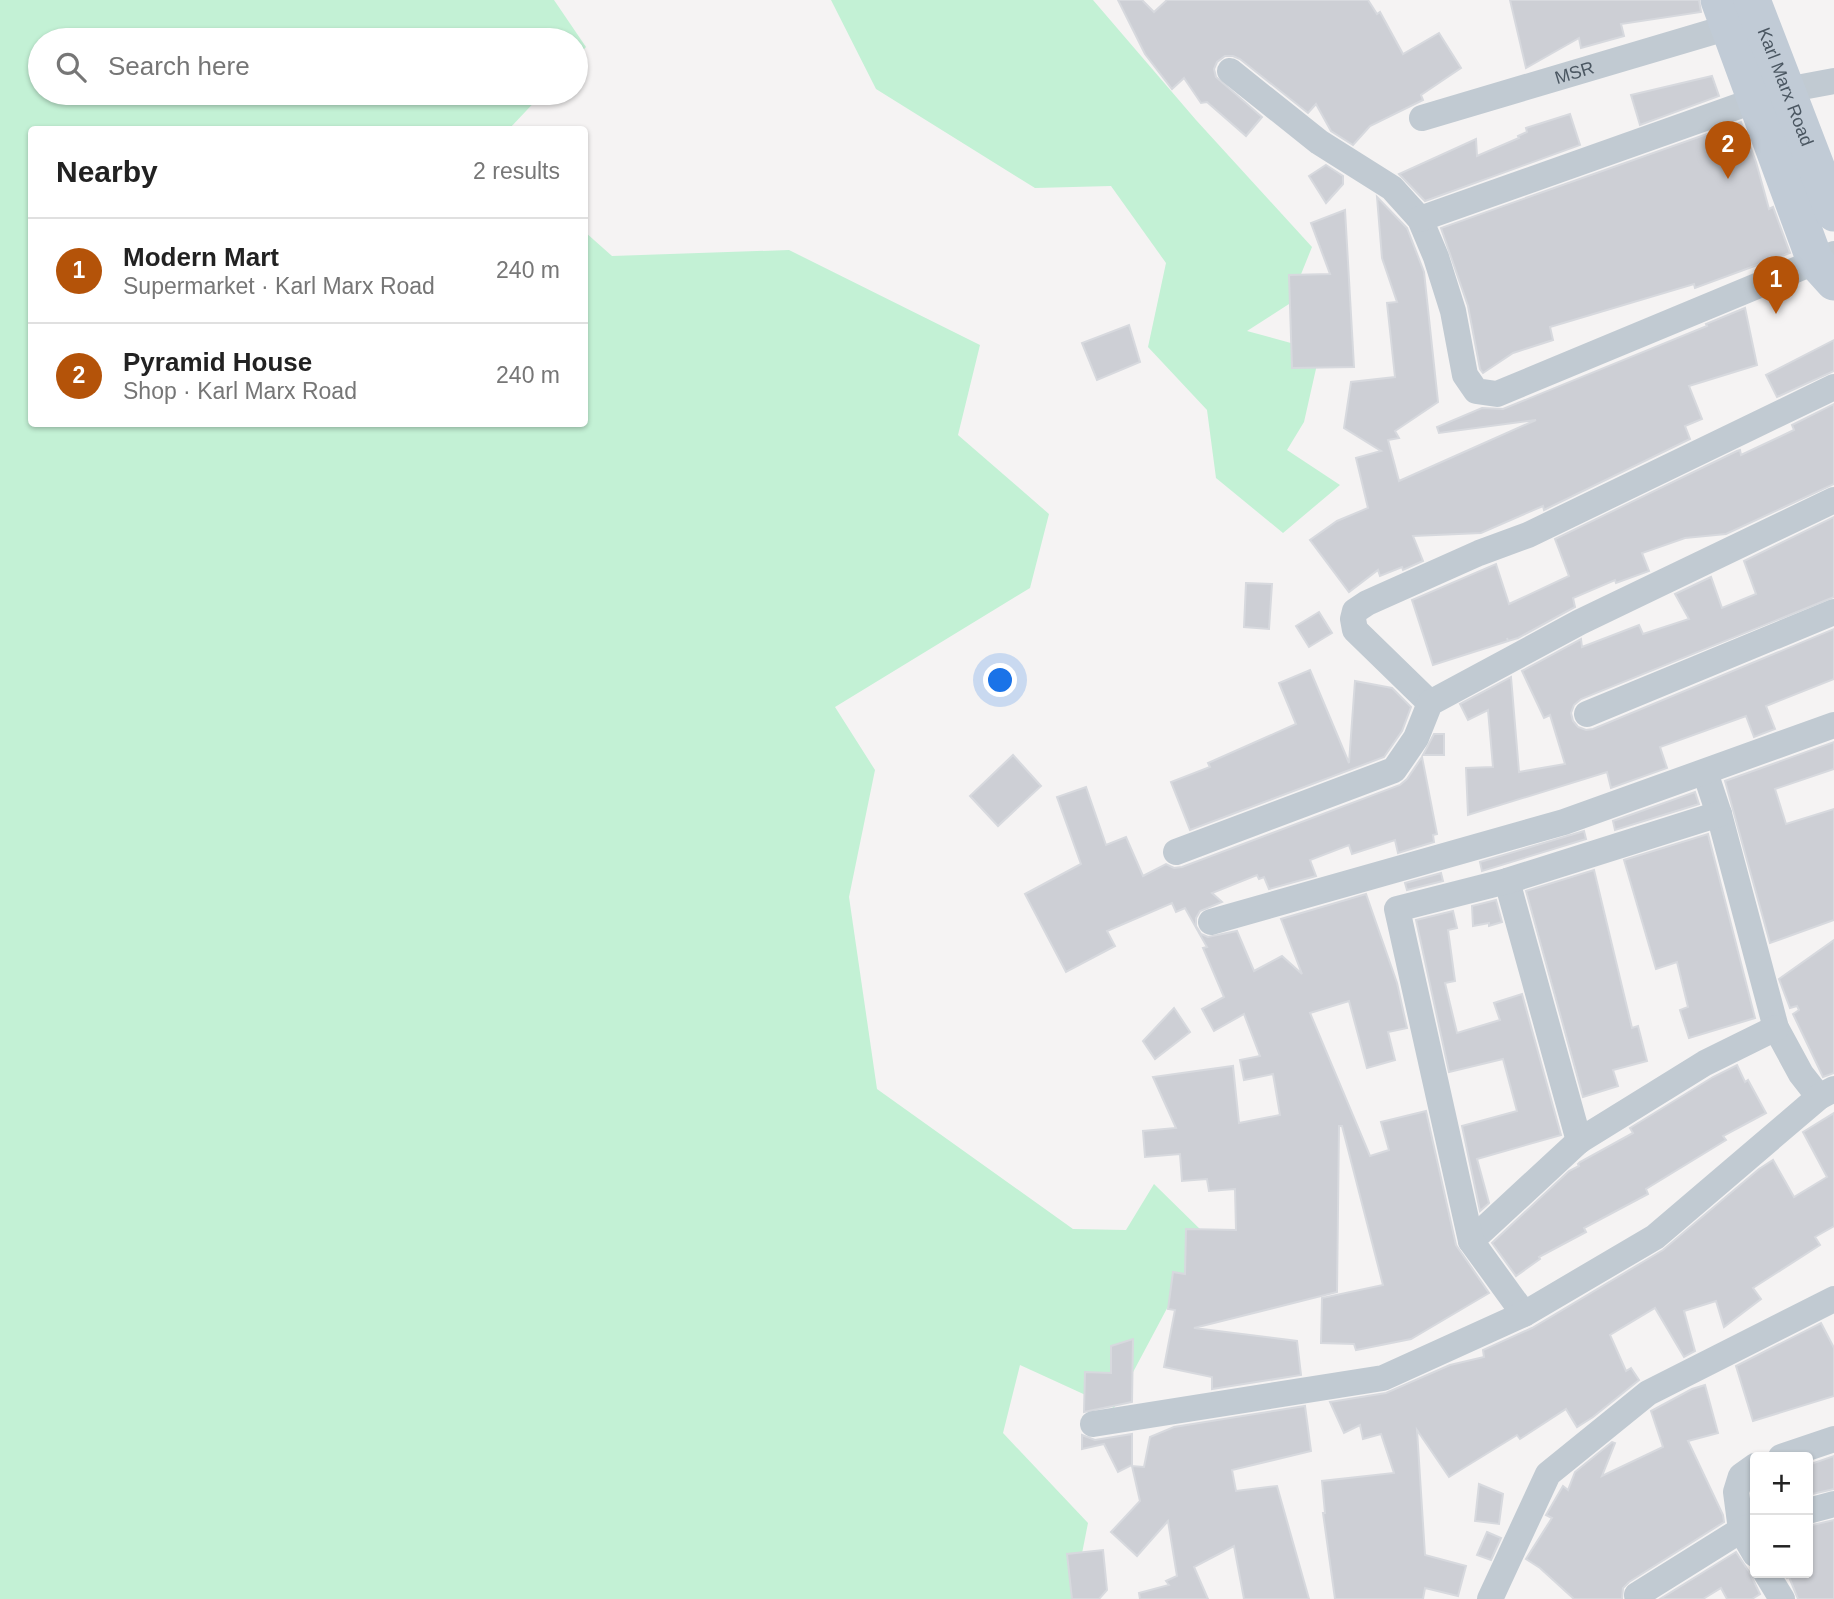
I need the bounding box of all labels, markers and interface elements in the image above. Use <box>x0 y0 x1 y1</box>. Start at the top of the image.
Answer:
street label: Karl Marx Road <box>1754 25 1817 149</box>
search box <box>28 28 588 105</box>
icon: search <box>52 48 90 86</box>
text: Search here <box>108 51 250 81</box>
street label: MSR <box>1552 58 1596 88</box>
pin: 2 <box>1705 121 1751 179</box>
text: Nearby <box>56 155 158 188</box>
text: 2 results <box>473 158 560 184</box>
text: Modern Mart <box>123 242 279 272</box>
pin: 1 <box>1753 256 1799 314</box>
text: 1 <box>73 257 85 283</box>
text: 240 m <box>496 257 560 283</box>
text: Supermarket · Karl Marx Road <box>123 273 435 299</box>
text: Pyramid House <box>123 347 312 377</box>
text: 2 <box>73 362 85 388</box>
text: 240 m <box>496 362 560 388</box>
text: Shop · Karl Marx Road <box>123 378 357 404</box>
your location <box>983 663 1017 697</box>
map controls <box>1750 1452 1813 1578</box>
button: + <box>1750 1452 1813 1515</box>
button: − <box>1750 1515 1813 1578</box>

